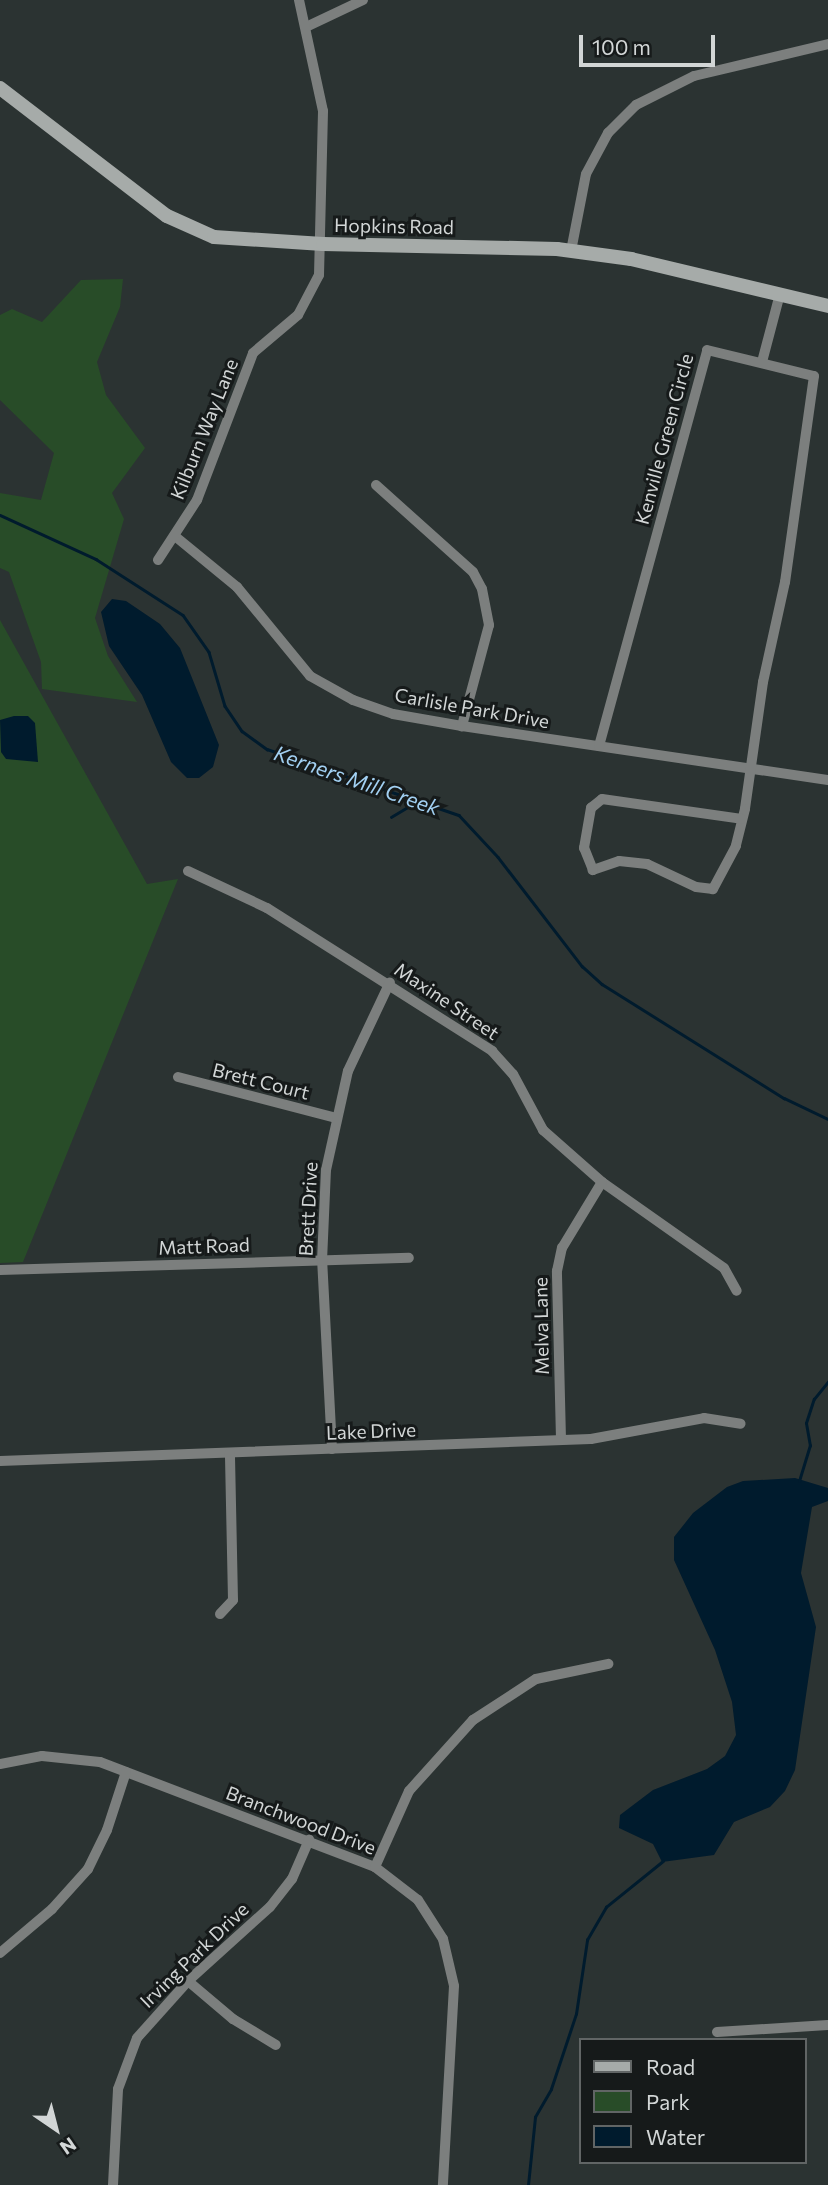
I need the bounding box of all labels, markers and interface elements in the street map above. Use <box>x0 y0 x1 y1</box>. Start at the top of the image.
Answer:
scale bar <box>583 21 720 65</box>
text: 100 m <box>592 34 651 59</box>
street label: Hopkins Road <box>334 214 454 238</box>
street label: Kenville Green Circle <box>630 351 698 527</box>
street label: Kilburn Way Lane <box>165 355 243 503</box>
street label: Carlisle Park Drive <box>393 683 551 733</box>
water label: Kerners Mill Creek <box>271 740 443 820</box>
street label: Maxine Street <box>390 958 504 1044</box>
street label: Brett Court <box>210 1058 312 1104</box>
street label: Brett Drive <box>294 1161 322 1257</box>
street label: Matt Road <box>158 1233 250 1259</box>
street label: Melva Lane <box>529 1277 553 1375</box>
street label: Lake Drive <box>326 1418 416 1444</box>
street label: Branchwood Drive <box>223 1781 379 1859</box>
street label: Irving Park Drive <box>135 1898 253 2012</box>
legend <box>580 2038 807 2164</box>
text: Road <box>646 2054 695 2079</box>
text: Park <box>646 2089 690 2114</box>
north arrow <box>21 2094 91 2164</box>
text: Water <box>646 2124 705 2149</box>
text: N <box>56 2133 81 2160</box>

